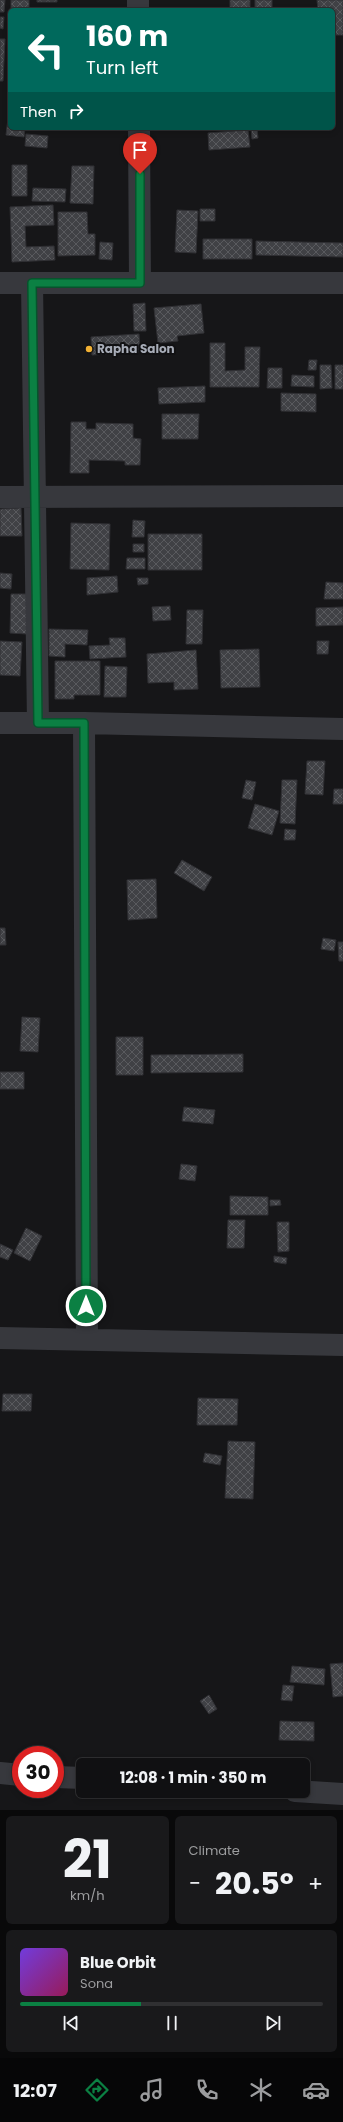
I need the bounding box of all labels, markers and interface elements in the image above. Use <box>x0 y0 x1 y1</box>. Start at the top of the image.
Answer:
text: 160 m <box>86 17 168 56</box>
icon: left <box>20 24 72 76</box>
text: Turn left <box>86 55 158 80</box>
icon: right <box>65 100 87 122</box>
text: Then <box>20 101 57 122</box>
pin <box>123 133 157 174</box>
icon: arrive <box>129 139 151 161</box>
place label: Rapha Salon <box>97 340 175 357</box>
marker: Rapha Salon <box>84 344 94 354</box>
position arrow <box>65 1285 107 1327</box>
speed limit sign: 30 <box>12 1746 64 1798</box>
text: 12:08 · 1 min · 350 m <box>120 1767 266 1788</box>
text: 21 <box>63 1823 112 1896</box>
text: Climate <box>189 1841 240 1860</box>
text: 20.5° <box>215 1862 294 1905</box>
text: − <box>189 1868 201 1899</box>
text: + <box>308 1868 323 1899</box>
text: km/h <box>70 1886 105 1905</box>
text: Blue Orbit <box>80 1952 156 1973</box>
text: Sona <box>80 1974 113 1993</box>
icon: previous <box>60 2012 82 2034</box>
icon: pause <box>161 2012 183 2034</box>
icon: next <box>262 2012 284 2034</box>
icon: directions <box>83 2076 111 2104</box>
icon: music <box>138 2076 166 2104</box>
icon: phone <box>193 2076 221 2104</box>
icon: climate <box>247 2076 275 2104</box>
icon: car <box>302 2076 330 2104</box>
text: 12:07 <box>13 2078 57 2103</box>

